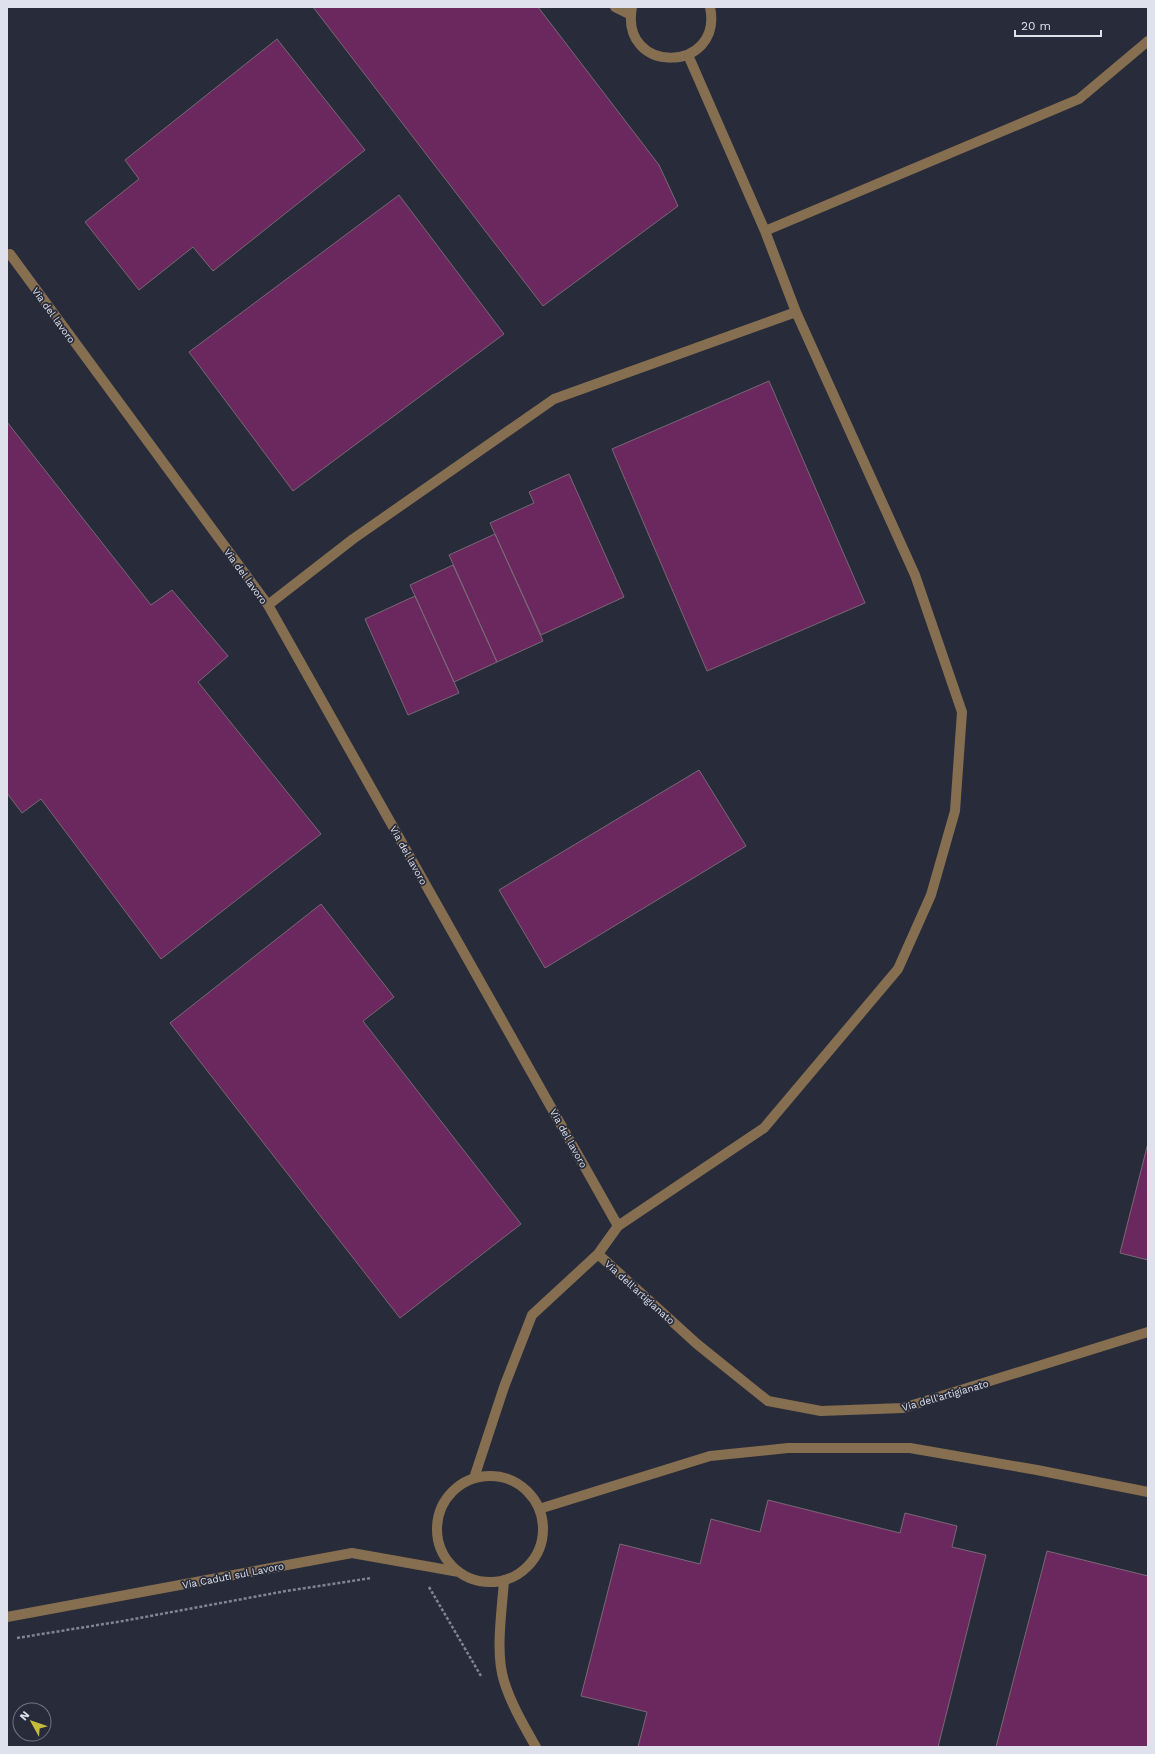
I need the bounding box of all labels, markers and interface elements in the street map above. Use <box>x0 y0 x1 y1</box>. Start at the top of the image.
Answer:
scale bar <box>1015 12 1101 38</box>
text: 20 m <box>1021 19 1051 33</box>
street label: Via del lavoro <box>30 285 77 345</box>
street label: Via del lavoro <box>222 546 269 606</box>
street label: Via del lavoro <box>388 824 429 887</box>
street label: Via del lavoro <box>548 1107 589 1170</box>
street label: Via dell'artigianato <box>603 1258 677 1327</box>
street label: Via dell'artigianato <box>900 1378 990 1413</box>
street label: Via Caduti sul Lavoro <box>181 1560 285 1591</box>
north arrow <box>12 1702 52 1742</box>
text: N <box>17 1709 32 1723</box>

